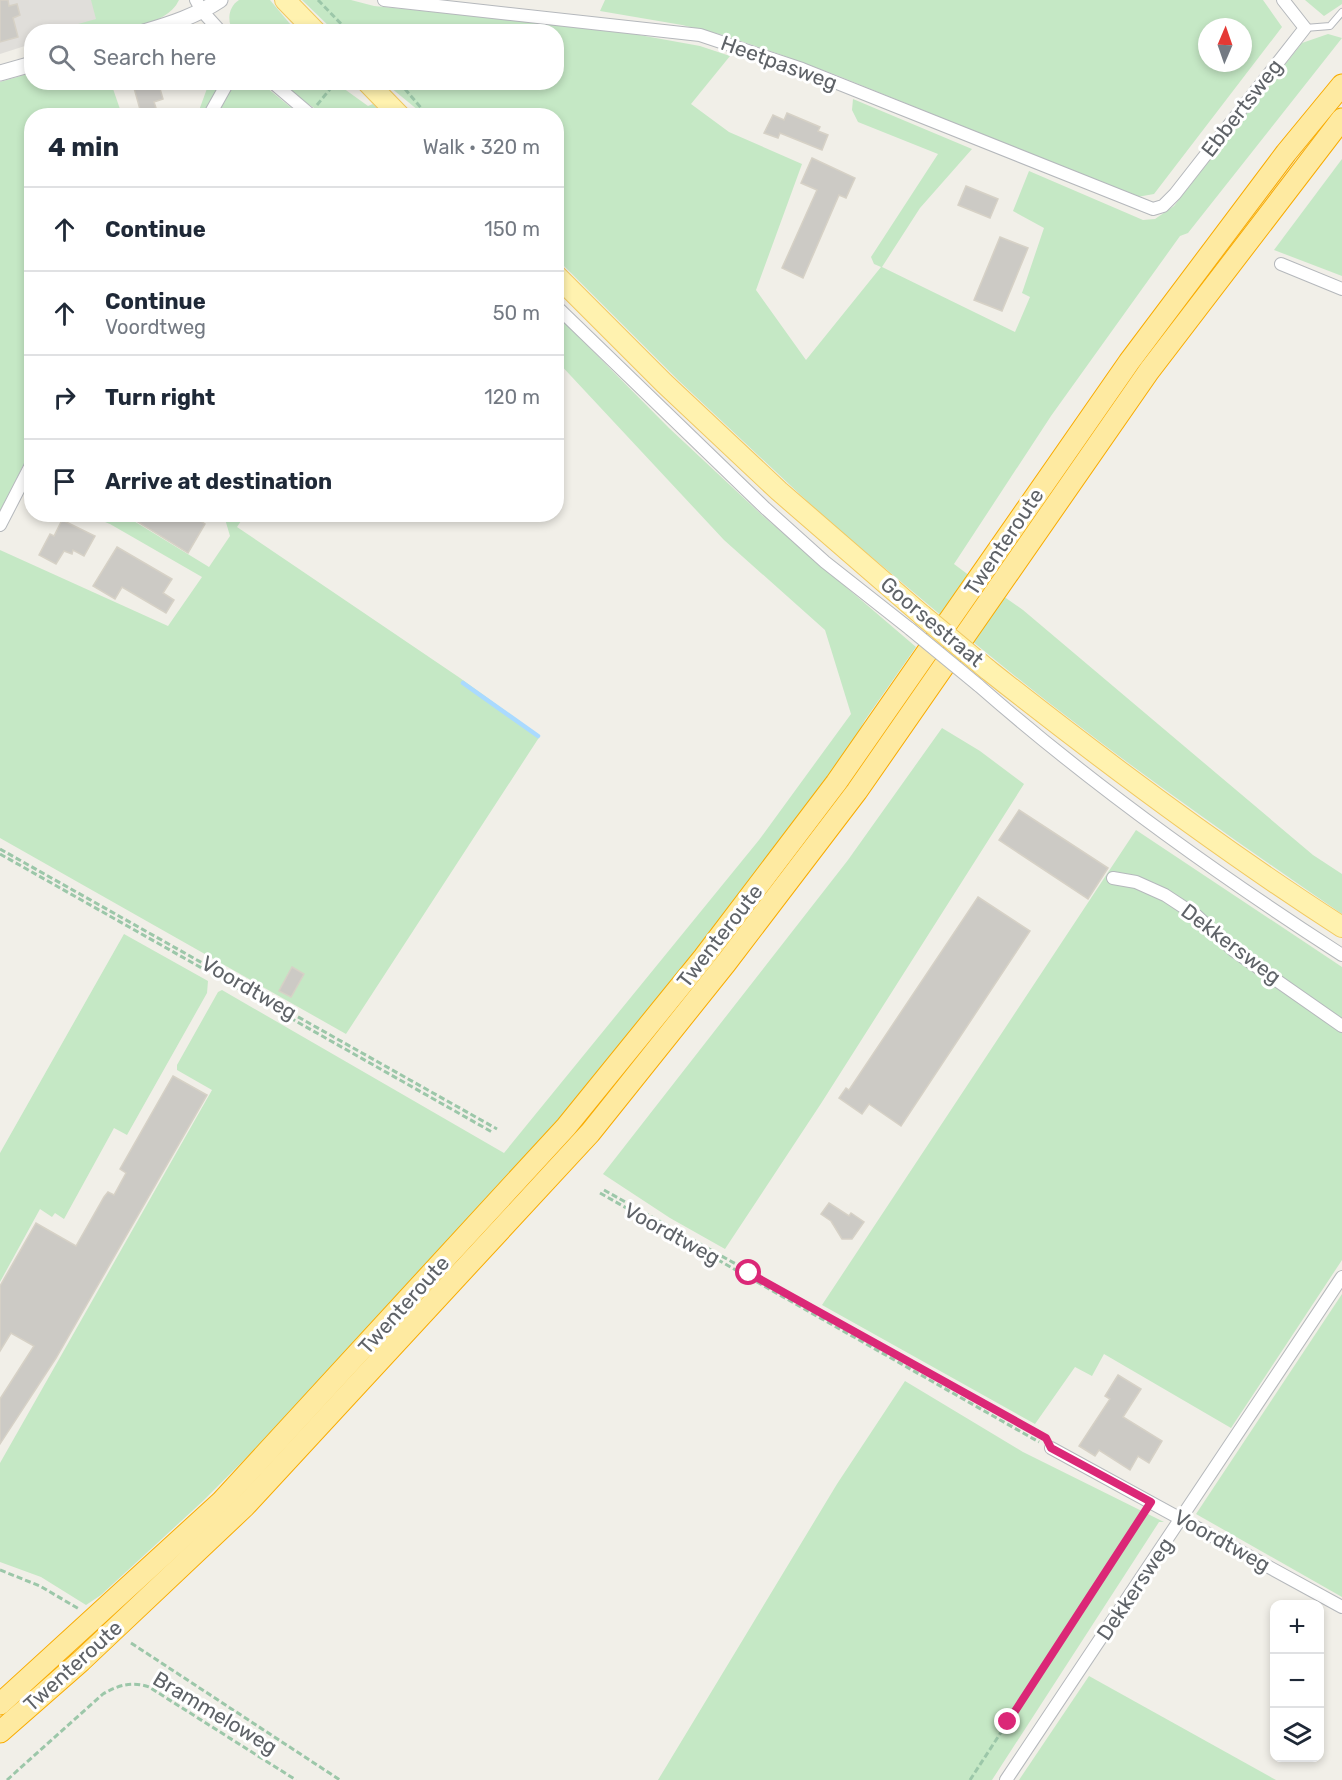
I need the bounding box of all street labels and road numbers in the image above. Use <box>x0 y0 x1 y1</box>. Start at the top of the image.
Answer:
street label: Heetpasweg <box>718 30 841 95</box>
street label: Ebbertsweg <box>1196 54 1287 161</box>
street label: Twenteroute <box>959 483 1049 600</box>
street label: Goorsestraat <box>876 571 989 672</box>
street label: Twenteroute <box>672 879 768 992</box>
street label: Dekkersweg <box>1176 898 1286 989</box>
street label: Voordtweg <box>197 950 301 1025</box>
street label: Voordtweg <box>620 1197 725 1270</box>
street label: Twenteroute <box>353 1250 454 1359</box>
street label: Voordtweg <box>1170 1504 1275 1577</box>
street label: Dekkersweg <box>1091 1533 1178 1645</box>
street label: Twenteroute <box>18 1615 127 1716</box>
street label: Brammeloweg <box>149 1666 282 1759</box>

